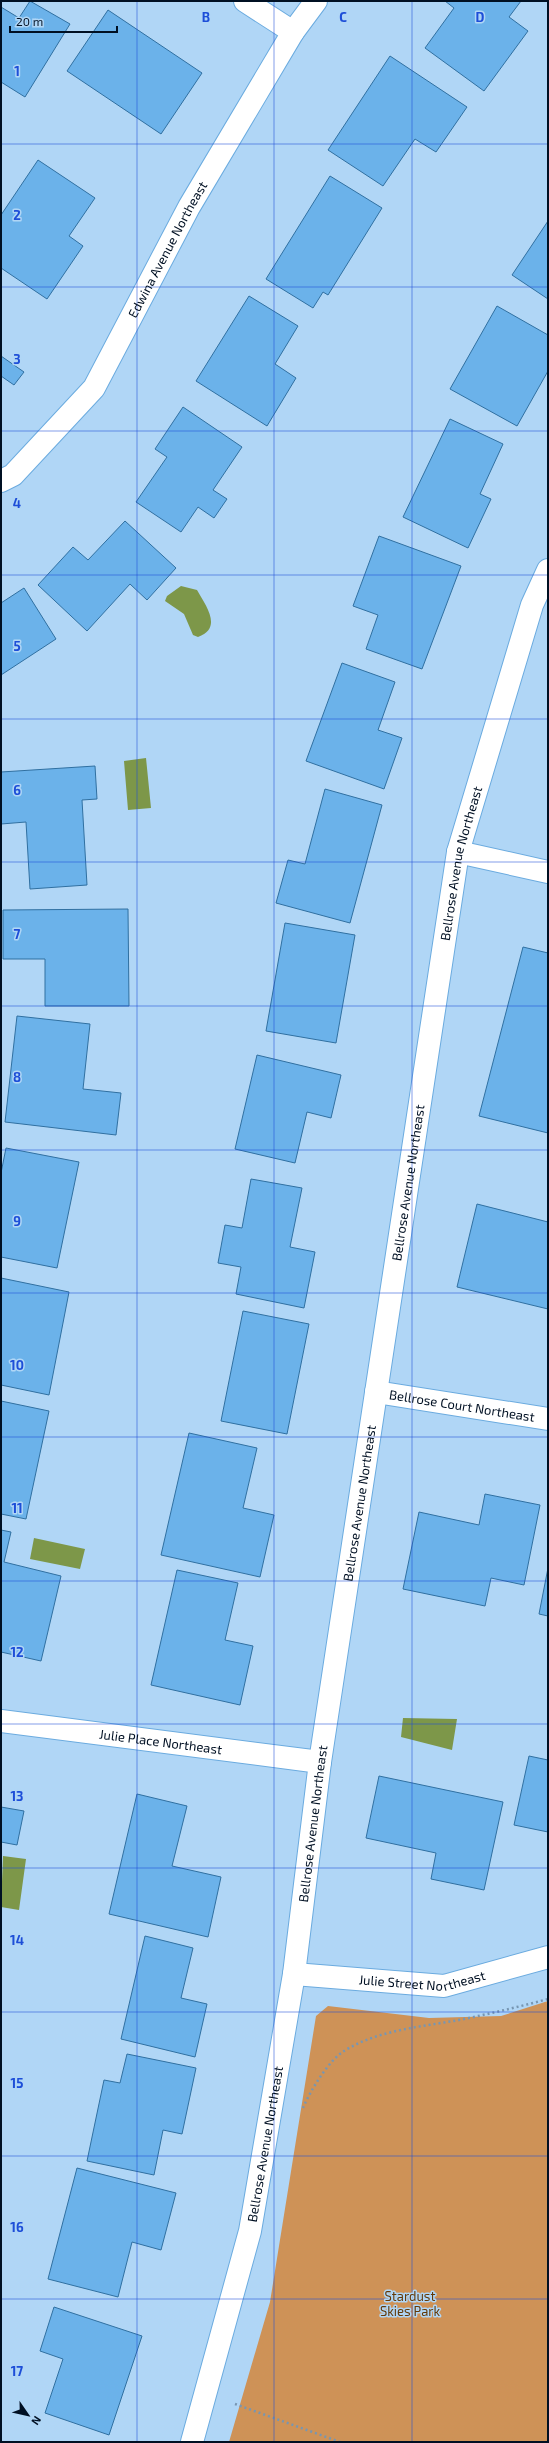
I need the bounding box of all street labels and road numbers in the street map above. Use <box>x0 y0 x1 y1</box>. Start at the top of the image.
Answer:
street label: Edwina Avenue Northeast <box>124 178 210 320</box>
street label: Bellrose Avenue Northeast <box>437 784 485 942</box>
street label: Bellrose Avenue Northeast <box>388 1103 428 1262</box>
street label: Bellrose Court Northeast <box>388 1386 536 1425</box>
street label: Bellrose Avenue Northeast <box>340 1424 379 1582</box>
street label: Julie Place Northeast <box>98 1726 223 1757</box>
street label: Bellrose Avenue Northeast <box>295 1744 330 1903</box>
street label: Julie Street Northeast <box>358 1967 487 1994</box>
street label: Bellrose Avenue Northeast <box>244 2065 286 2223</box>

